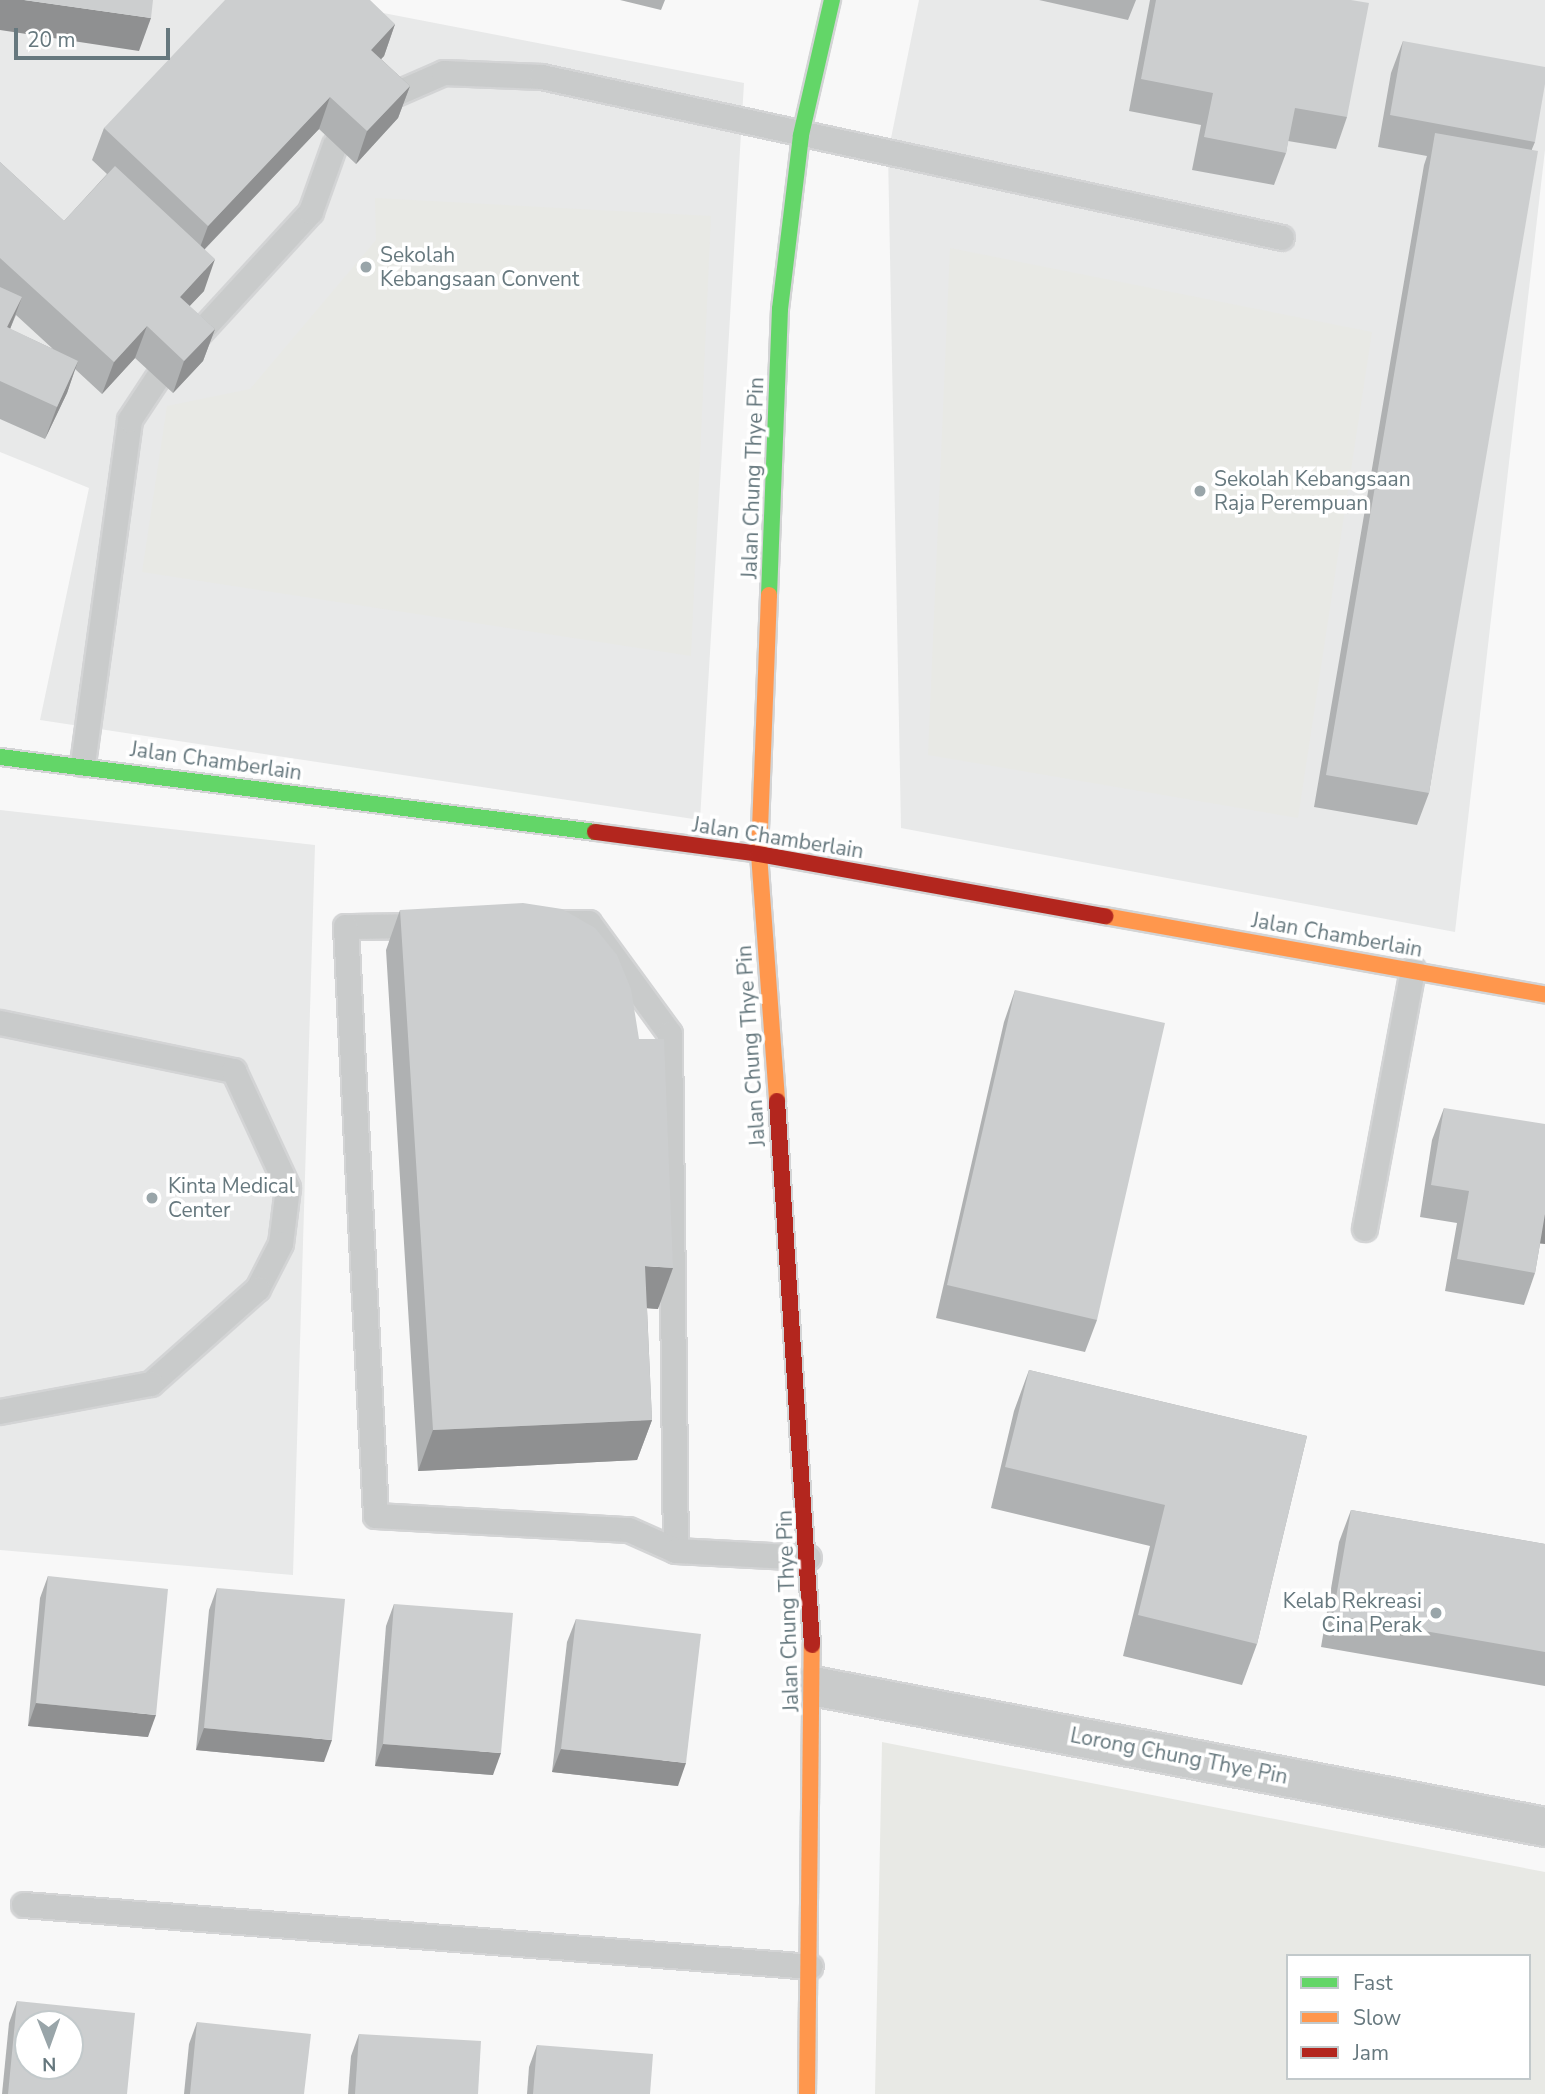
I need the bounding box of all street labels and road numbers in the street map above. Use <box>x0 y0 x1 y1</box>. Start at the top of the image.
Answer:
street label: Jalan Chung Thye Pin <box>737 377 769 579</box>
street label: Jalan Chamberlain <box>129 736 303 786</box>
street label: Jalan Chamberlain <box>691 812 865 864</box>
street label: Jalan Chamberlain <box>1250 908 1424 962</box>
street label: Jalan Chung Thye Pin <box>731 944 771 1148</box>
street label: Jalan Chung Thye Pin <box>772 1510 804 1712</box>
street label: Lorong Chung Thye Pin <box>1068 1723 1290 1789</box>

